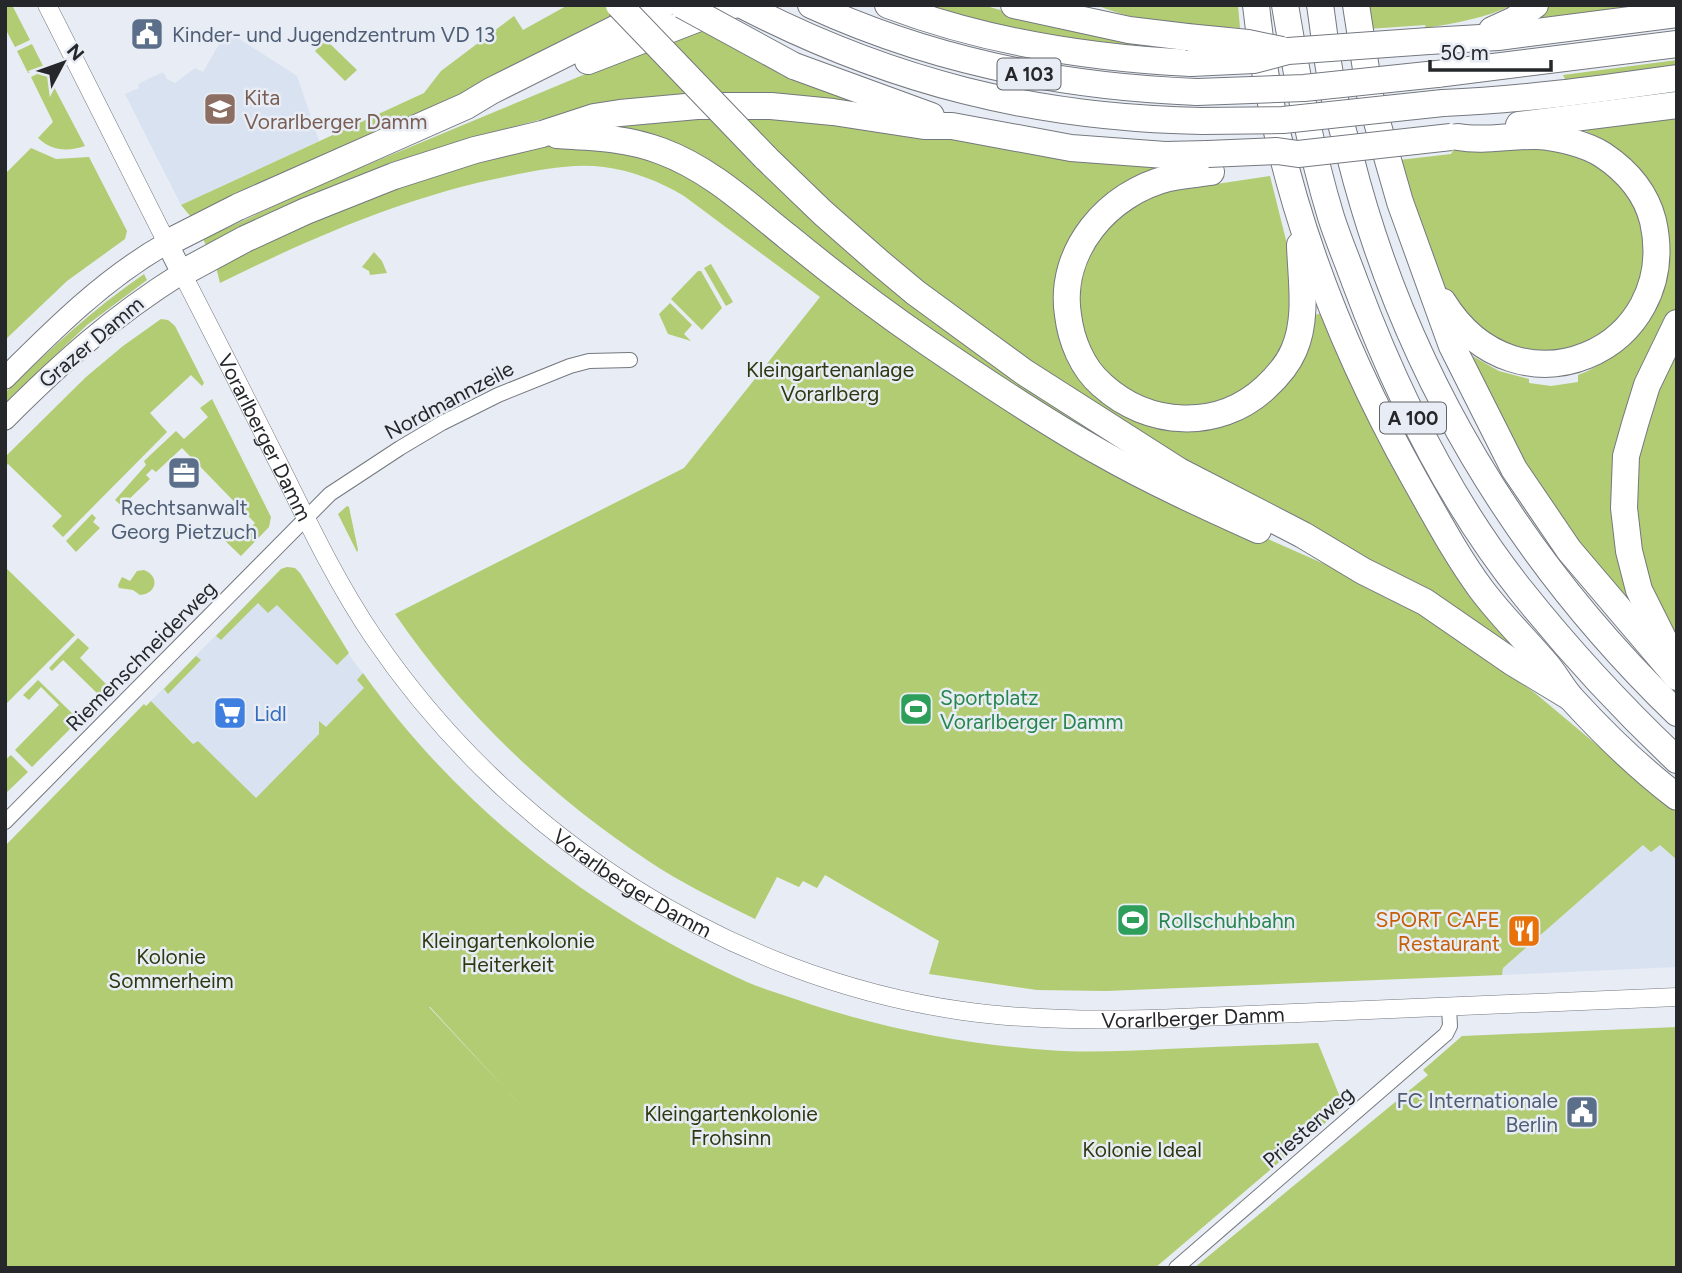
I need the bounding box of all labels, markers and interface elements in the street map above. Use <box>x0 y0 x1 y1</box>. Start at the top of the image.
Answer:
public building icon: Kinder- und Jugendzentrum VD 13 <box>128 15 166 53</box>
place label: Kinder- und Jugendzentrum VD 13 <box>172 22 495 47</box>
north arrow <box>28 28 98 98</box>
scale bar <box>1430 28 1551 72</box>
text: N <box>62 39 89 65</box>
text: 50 m <box>1440 40 1489 65</box>
road number: A 103 <box>998 58 1060 90</box>
place label: Kita Vorarlberger Damm <box>244 85 427 134</box>
school or university icon: Kita Vorarlberger Damm <box>201 90 239 128</box>
street label: Grazer Damm <box>34 291 148 393</box>
street label: Vorarlberger Damm <box>213 349 317 525</box>
street label: Nordmannzeile <box>380 355 518 445</box>
park label: Kleingartenanlage Vorarlberg <box>746 357 914 406</box>
road number: A 100 <box>1380 402 1446 434</box>
office icon: Rechtsanwalt Georg Pietzuch <box>165 454 203 492</box>
place label: Rechtsanwalt Georg Pietzuch <box>111 495 257 544</box>
street label: Riemenschneiderweg <box>61 576 221 736</box>
place label: Sportplatz Vorarlberger Damm <box>940 685 1123 734</box>
sports icon: Sportplatz Vorarlberger Damm <box>897 690 935 728</box>
supermarket icon: Lidl <box>211 694 249 732</box>
place label: Lidl <box>254 701 287 726</box>
street label: Vorarlberger Damm <box>548 823 716 942</box>
sports icon: Rollschuhbahn <box>1114 901 1152 939</box>
place label: SPORT CAFE Restaurant <box>1376 907 1500 956</box>
place label: Rollschuhbahn <box>1158 908 1295 933</box>
restaurant icon: SPORT CAFE Restaurant <box>1505 912 1543 950</box>
park label: Kleingartenkolonie Heiterkeit <box>421 928 595 977</box>
park label: Kolonie Sommerheim <box>108 944 234 993</box>
street label: Vorarlberger Damm <box>1101 1001 1285 1032</box>
street label: Priesterweg <box>1258 1081 1358 1173</box>
place label: FC Internationale Berlin <box>1396 1088 1558 1137</box>
public building icon: FC Internationale Berlin <box>1563 1093 1601 1131</box>
park label: Kleingartenkolonie Frohsinn <box>644 1101 818 1150</box>
park label: Kolonie Ideal <box>1082 1137 1202 1162</box>

